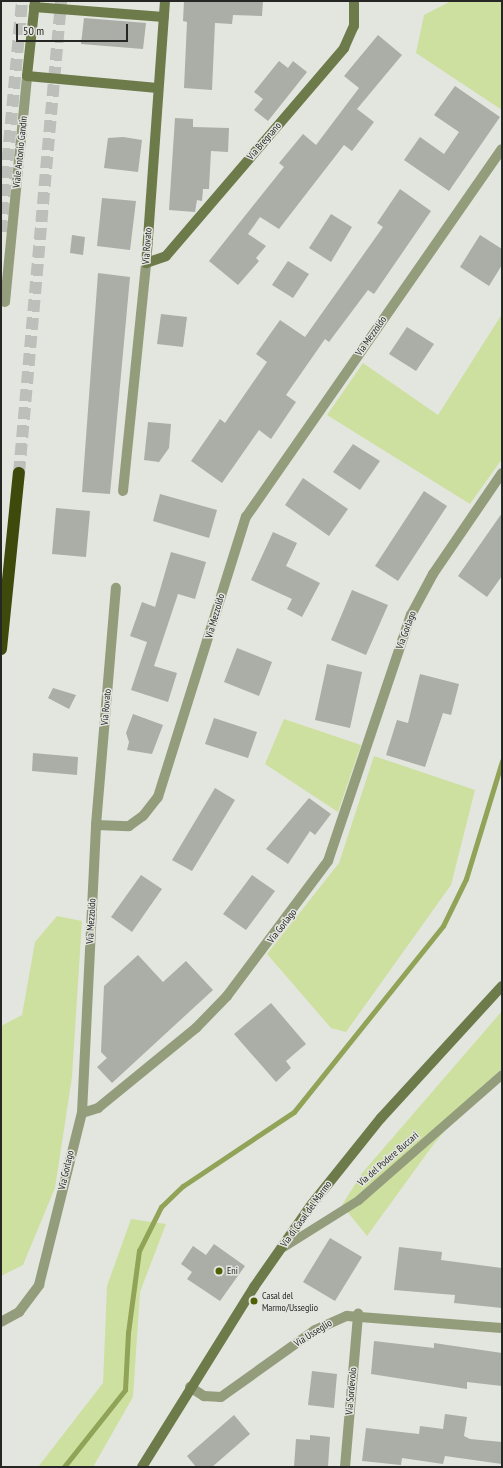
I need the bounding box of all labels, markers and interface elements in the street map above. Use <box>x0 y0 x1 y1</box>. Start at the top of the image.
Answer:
scale bar <box>18 16 130 42</box>
text: 50 m <box>23 23 44 38</box>
street label: Viale Antonio Gandin <box>10 115 30 189</box>
street label: Via Bregnano <box>244 120 284 162</box>
street label: Via Rovato <box>140 227 154 265</box>
street label: Via Mezzoldo <box>353 314 389 358</box>
street label: Via Mezzoldo <box>203 592 227 640</box>
street label: Via Gorlago <box>394 609 418 651</box>
street label: Via Rovato <box>98 688 114 726</box>
street label: Via Mezzoldo <box>84 898 98 944</box>
street label: Via Gorlago <box>265 907 299 945</box>
street label: Via del Podere Buccari <box>355 1129 421 1189</box>
street label: Via Gorlago <box>56 1149 76 1191</box>
street label: Via di Casal del Marmo <box>278 1179 334 1249</box>
place label: Eni <box>227 1265 238 1277</box>
marker: Eni <box>214 1266 224 1276</box>
place label: Casal del Marmo/Usseglio <box>262 1289 318 1312</box>
marker: Casal del Marmo/Usseglio <box>249 1296 259 1306</box>
street label: Via Usseglio <box>292 1317 334 1349</box>
street label: Via Sordevolo <box>343 1367 359 1415</box>

